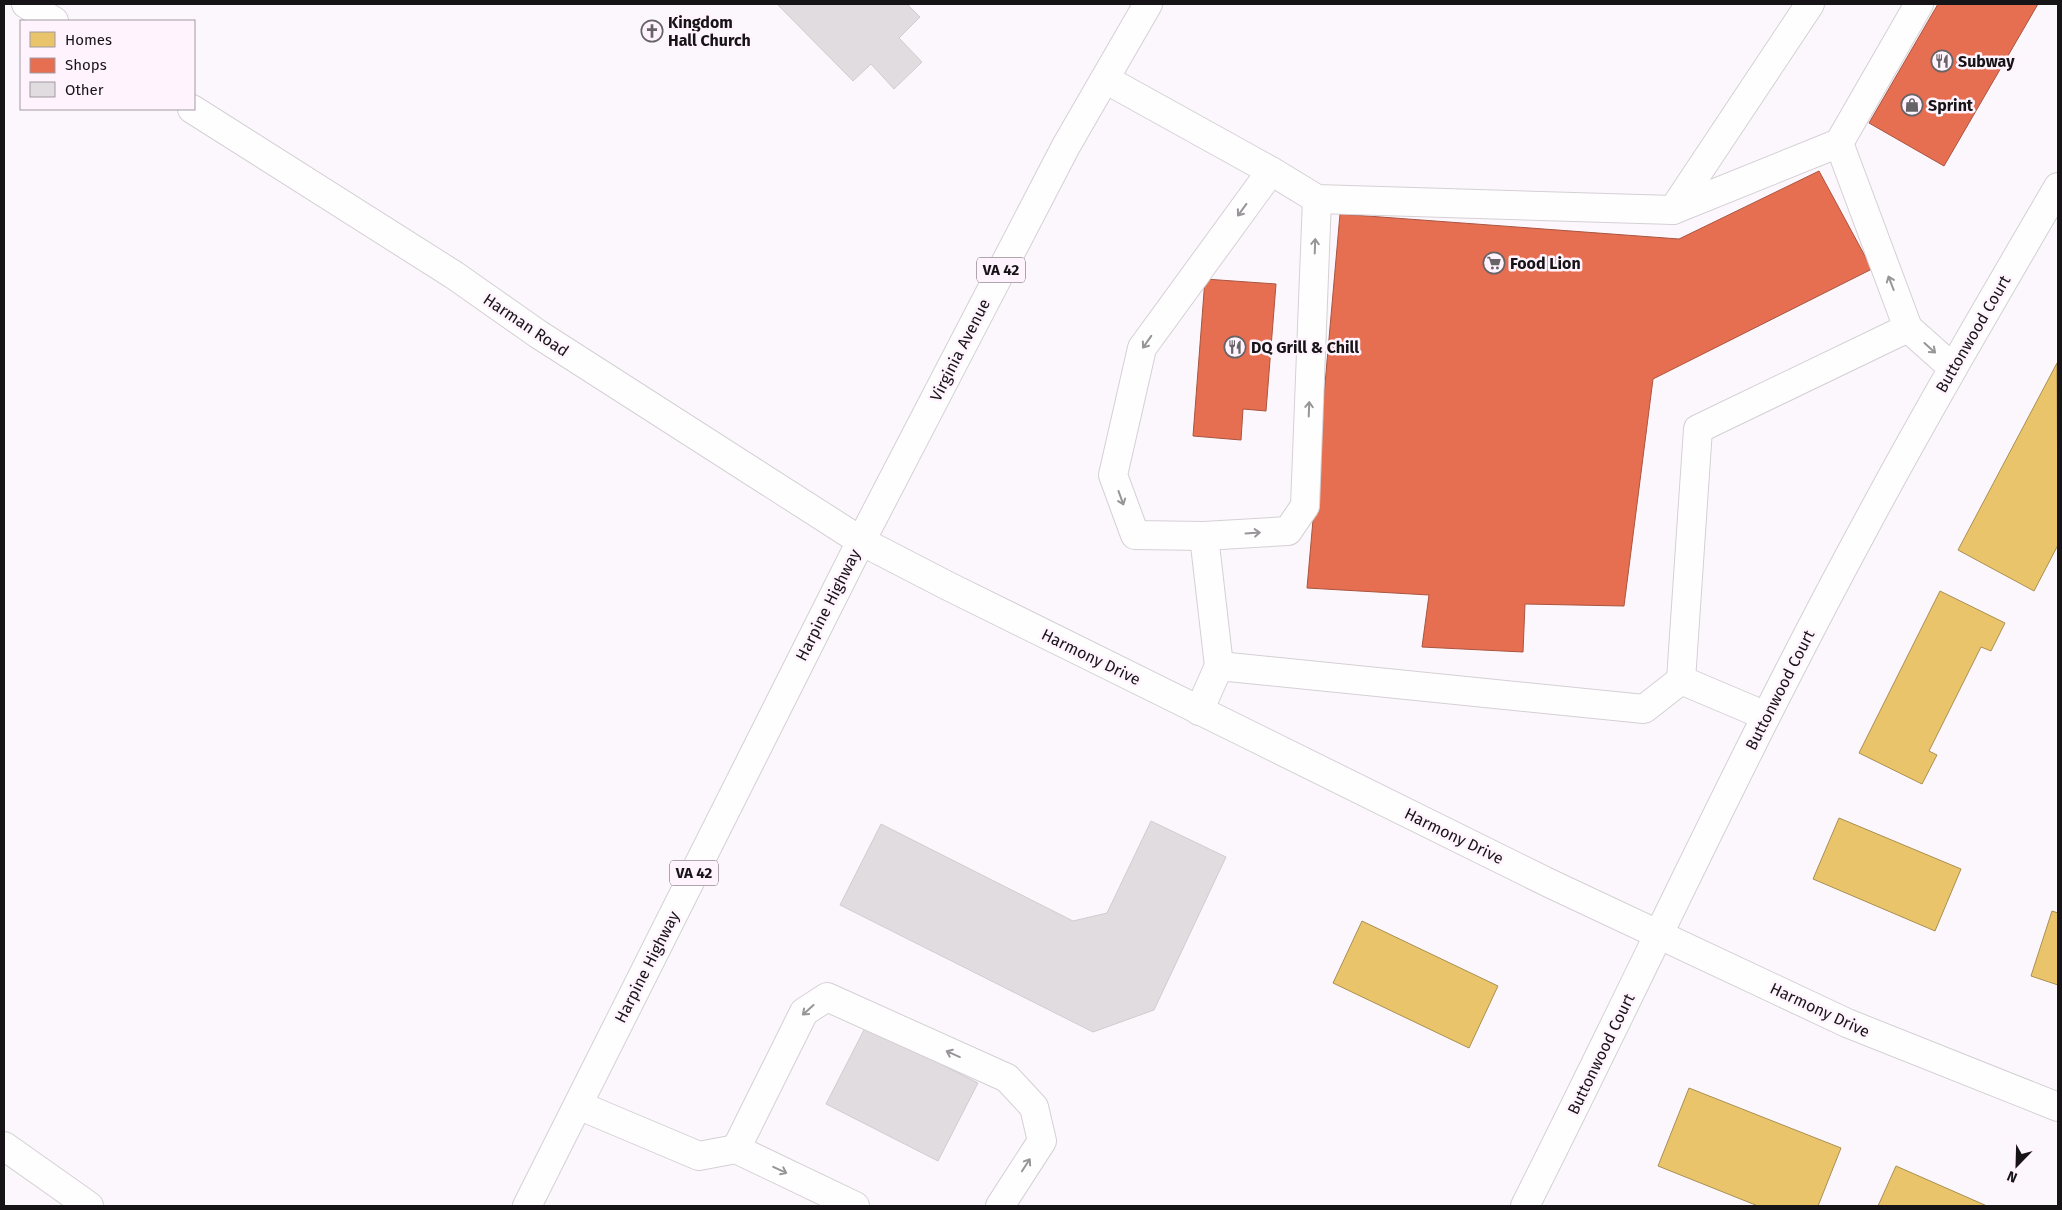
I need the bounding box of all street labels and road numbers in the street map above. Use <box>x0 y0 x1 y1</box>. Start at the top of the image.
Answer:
road number: VA 42 <box>977 258 1025 282</box>
street label: Buttonwood Court <box>1932 272 2014 396</box>
street label: Harman Road <box>480 290 572 360</box>
street label: Virginia Avenue <box>926 296 994 404</box>
street label: Harpine Highway <box>792 546 864 664</box>
street label: Harmony Drive <box>1038 625 1144 689</box>
street label: Buttonwood Court <box>1742 627 1819 753</box>
street label: Harmony Drive <box>1401 804 1507 868</box>
road number: VA 42 <box>670 860 718 886</box>
street label: Harpine Highway <box>611 908 683 1026</box>
street label: Harmony Drive <box>1767 979 1873 1041</box>
street label: Buttonwood Court <box>1563 990 1639 1118</box>

